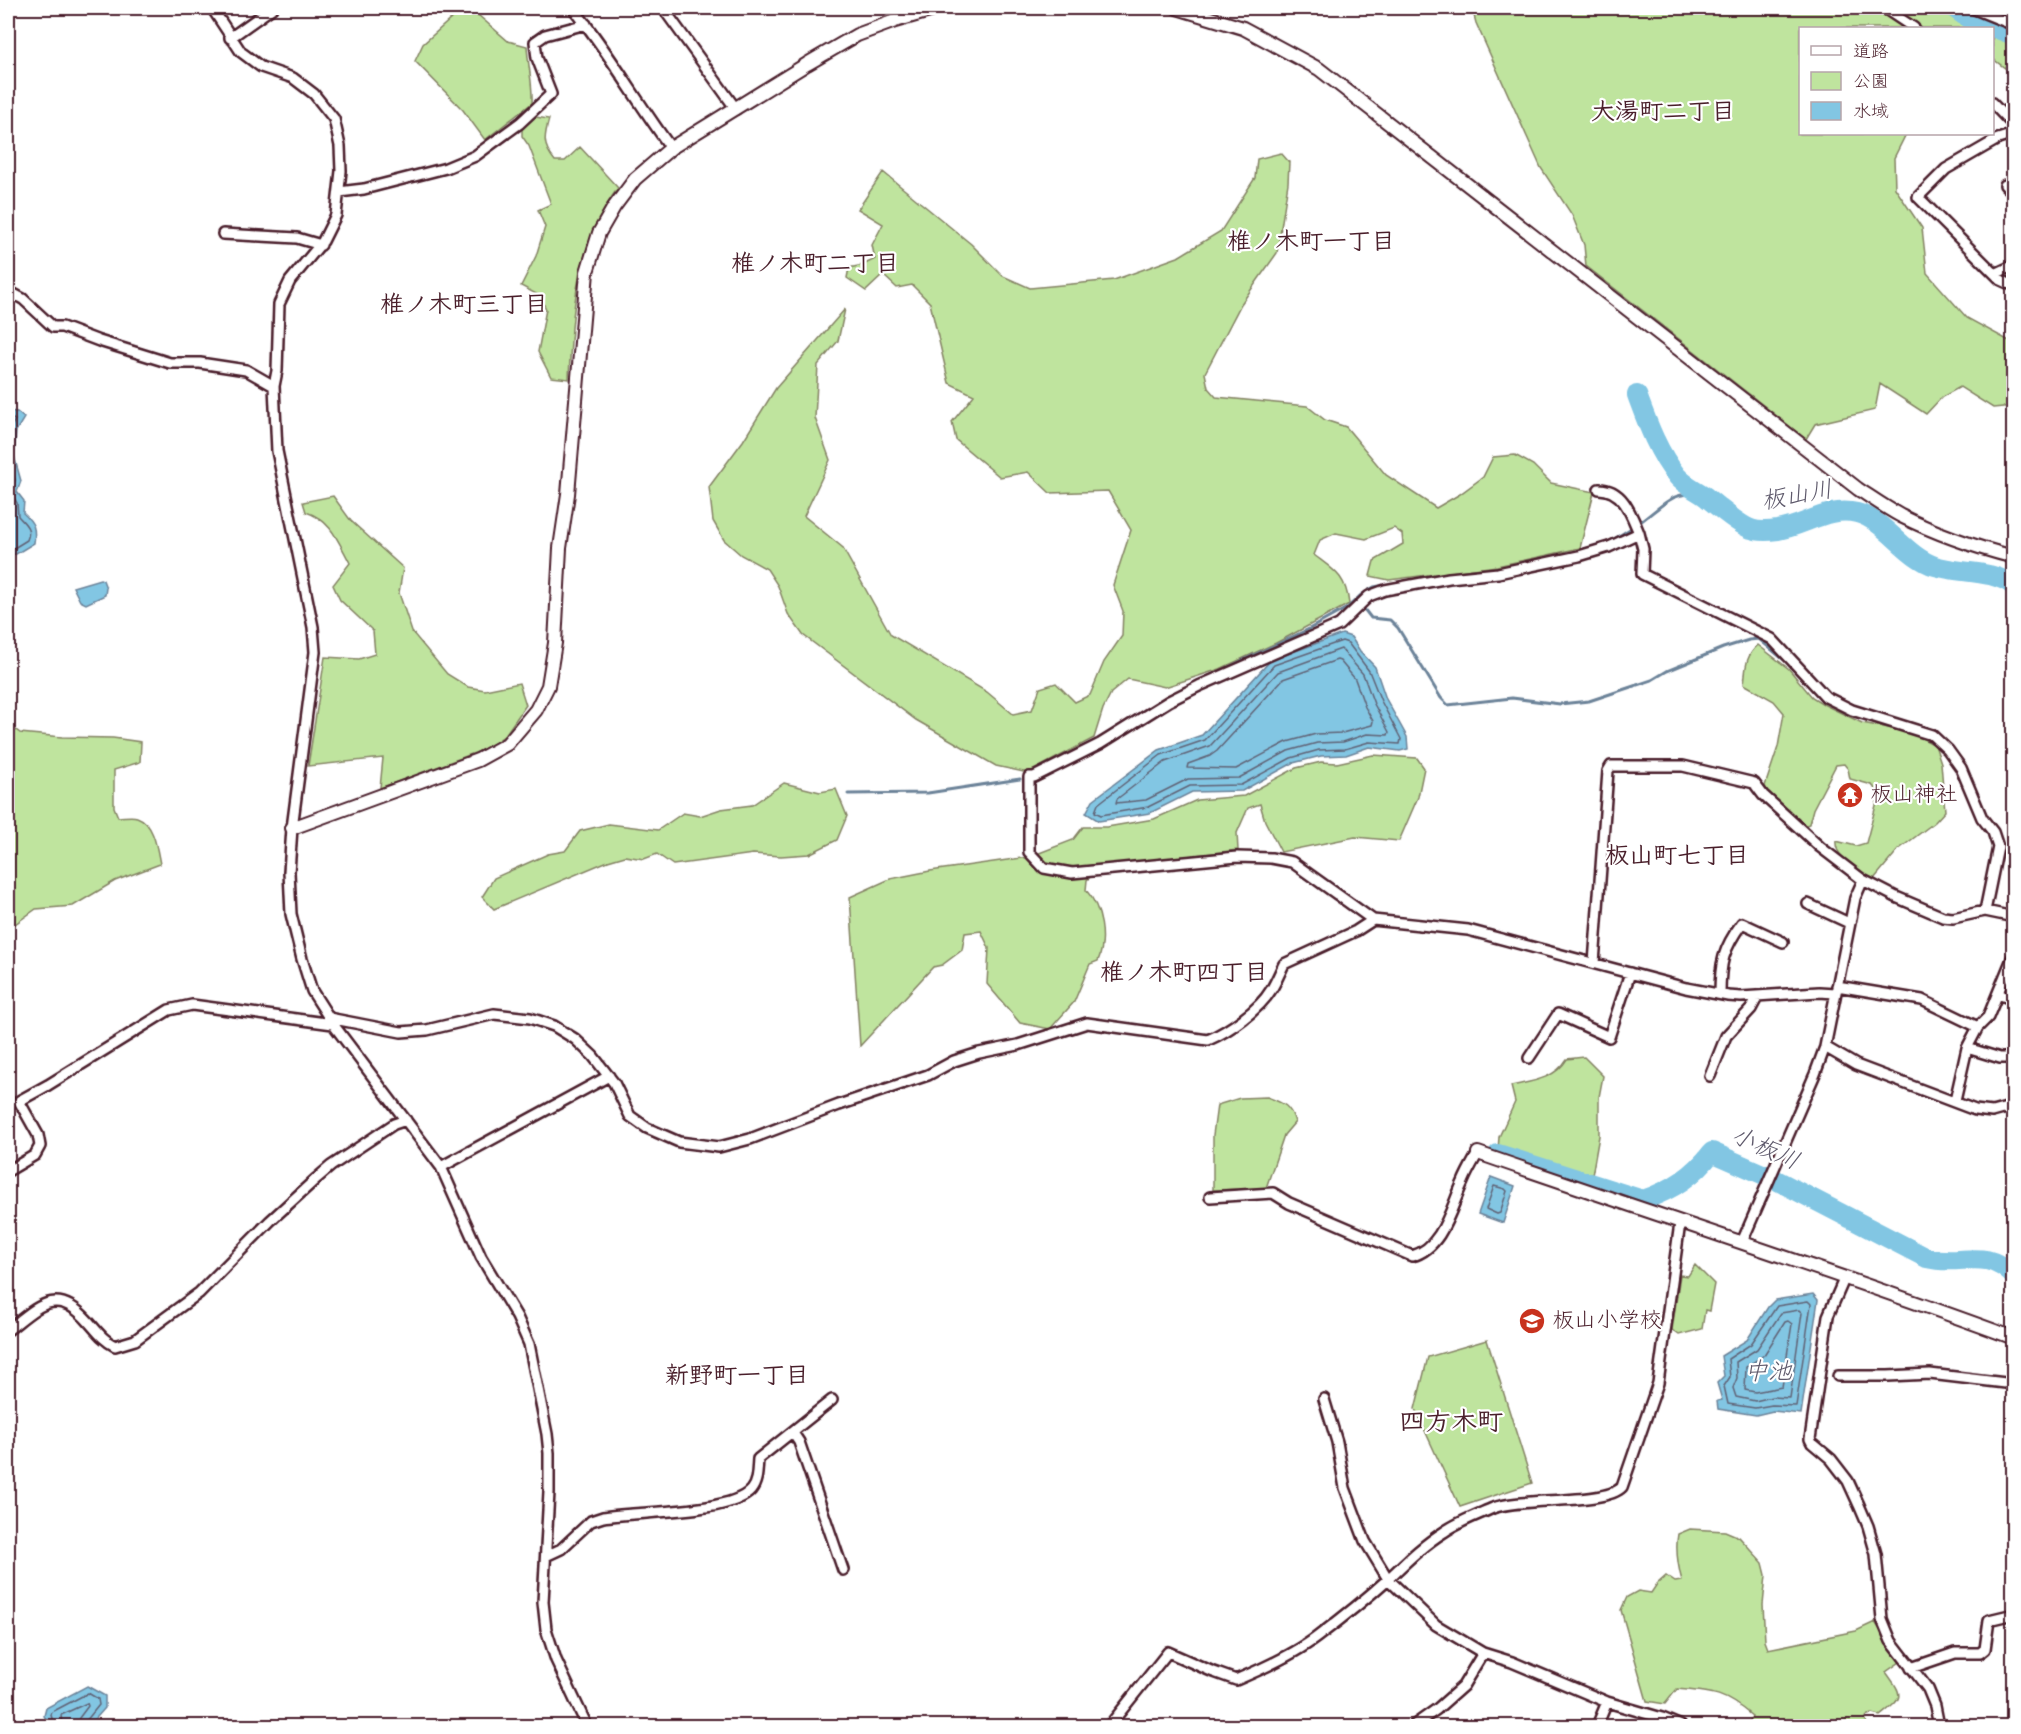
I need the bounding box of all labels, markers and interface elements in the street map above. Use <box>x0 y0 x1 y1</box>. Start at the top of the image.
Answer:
legend <box>1799 27 1994 135</box>
text: 道路 <box>1853 40 1889 64</box>
text: 公園 <box>1853 70 1889 94</box>
district label: 大湯町二丁目 <box>1591 97 1735 128</box>
text: 水域 <box>1853 100 1889 124</box>
district label: 椎ノ木町一丁目 <box>1227 227 1395 258</box>
district label: 椎ノ木町二丁目 <box>731 249 899 280</box>
district label: 椎ノ木町三丁目 <box>380 290 548 321</box>
water label: 板山川 <box>1759 474 1835 518</box>
temple icon: 板山神社 <box>1835 780 1865 810</box>
place label: 板山神社 <box>1870 781 1958 809</box>
district label: 板山町七丁目 <box>1605 841 1749 872</box>
district label: 椎ノ木町四丁目 <box>1100 958 1268 989</box>
water label: 小板川 <box>1726 1120 1804 1178</box>
school or university icon: 板山小学校 <box>1517 1306 1547 1336</box>
place label: 板山小学校 <box>1552 1307 1662 1335</box>
water label: 中池 <box>1744 1357 1793 1388</box>
district label: 新野町一丁目 <box>665 1361 809 1392</box>
district label: 四方木町 <box>1399 1406 1503 1440</box>

